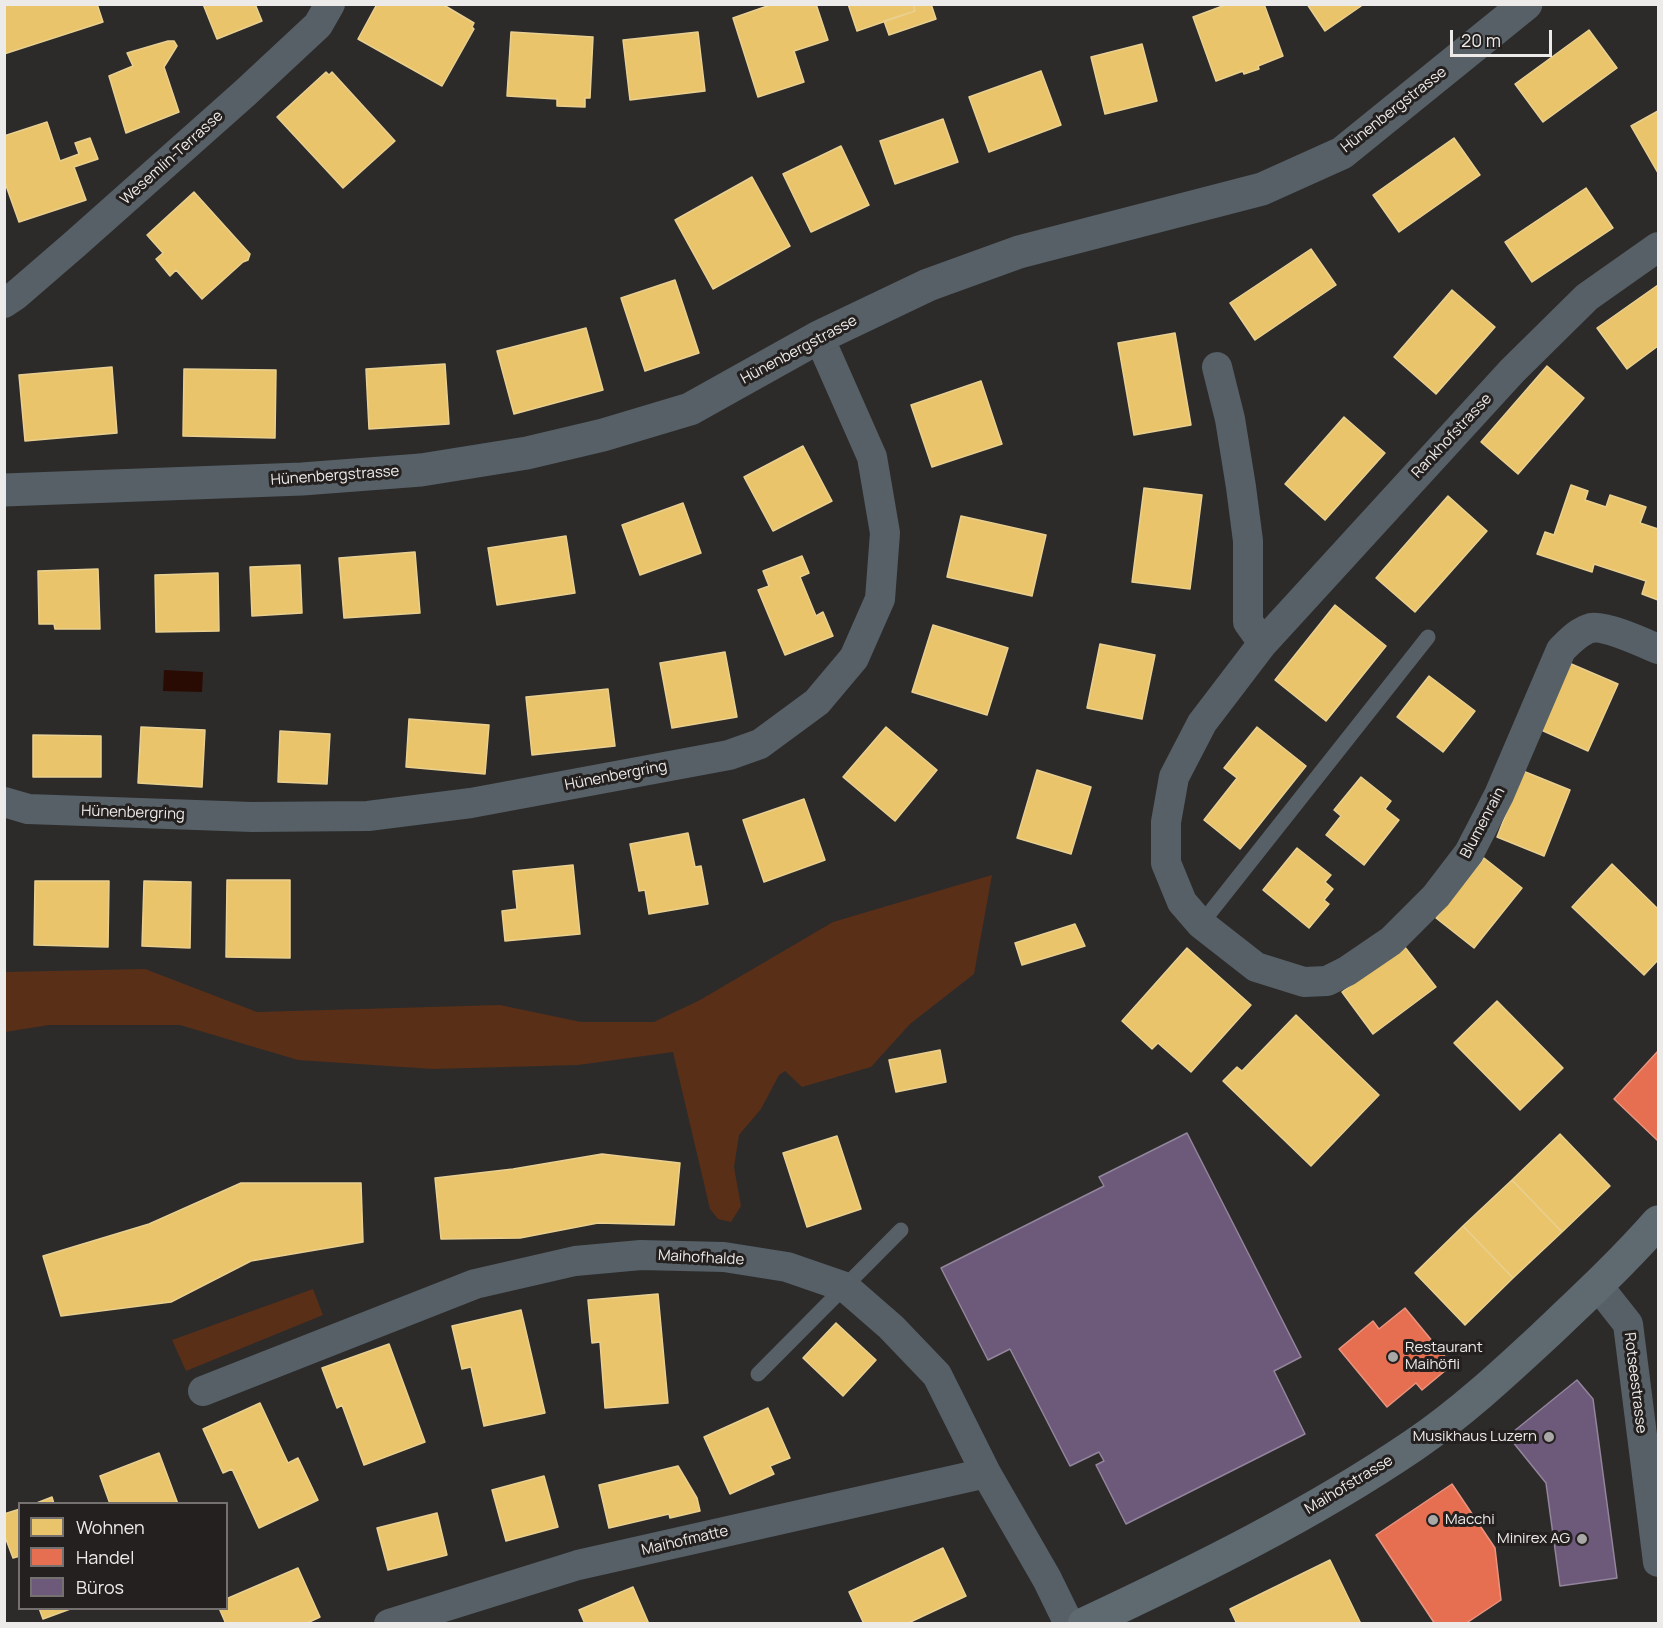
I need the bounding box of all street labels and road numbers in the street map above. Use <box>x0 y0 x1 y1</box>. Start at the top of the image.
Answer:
street label: Hünenbergstrasse <box>1338 63 1450 157</box>
street label: Wesemlin-Terrasse <box>117 107 227 209</box>
street label: Hünenbergstrasse <box>738 312 860 388</box>
street label: Rankhofstrasse <box>1408 390 1496 482</box>
street label: Hünenbergstrasse <box>270 463 400 489</box>
street label: Hünenbergring <box>563 757 669 795</box>
street label: Blumenrain <box>1457 785 1509 861</box>
street label: Hünenbergring <box>81 802 185 824</box>
street label: Maihofhalde <box>657 1247 745 1269</box>
street label: Rotseestrasse <box>1620 1331 1650 1435</box>
street label: Maihofstrasse <box>1302 1452 1396 1518</box>
street label: Maihofmatte <box>640 1522 730 1560</box>

